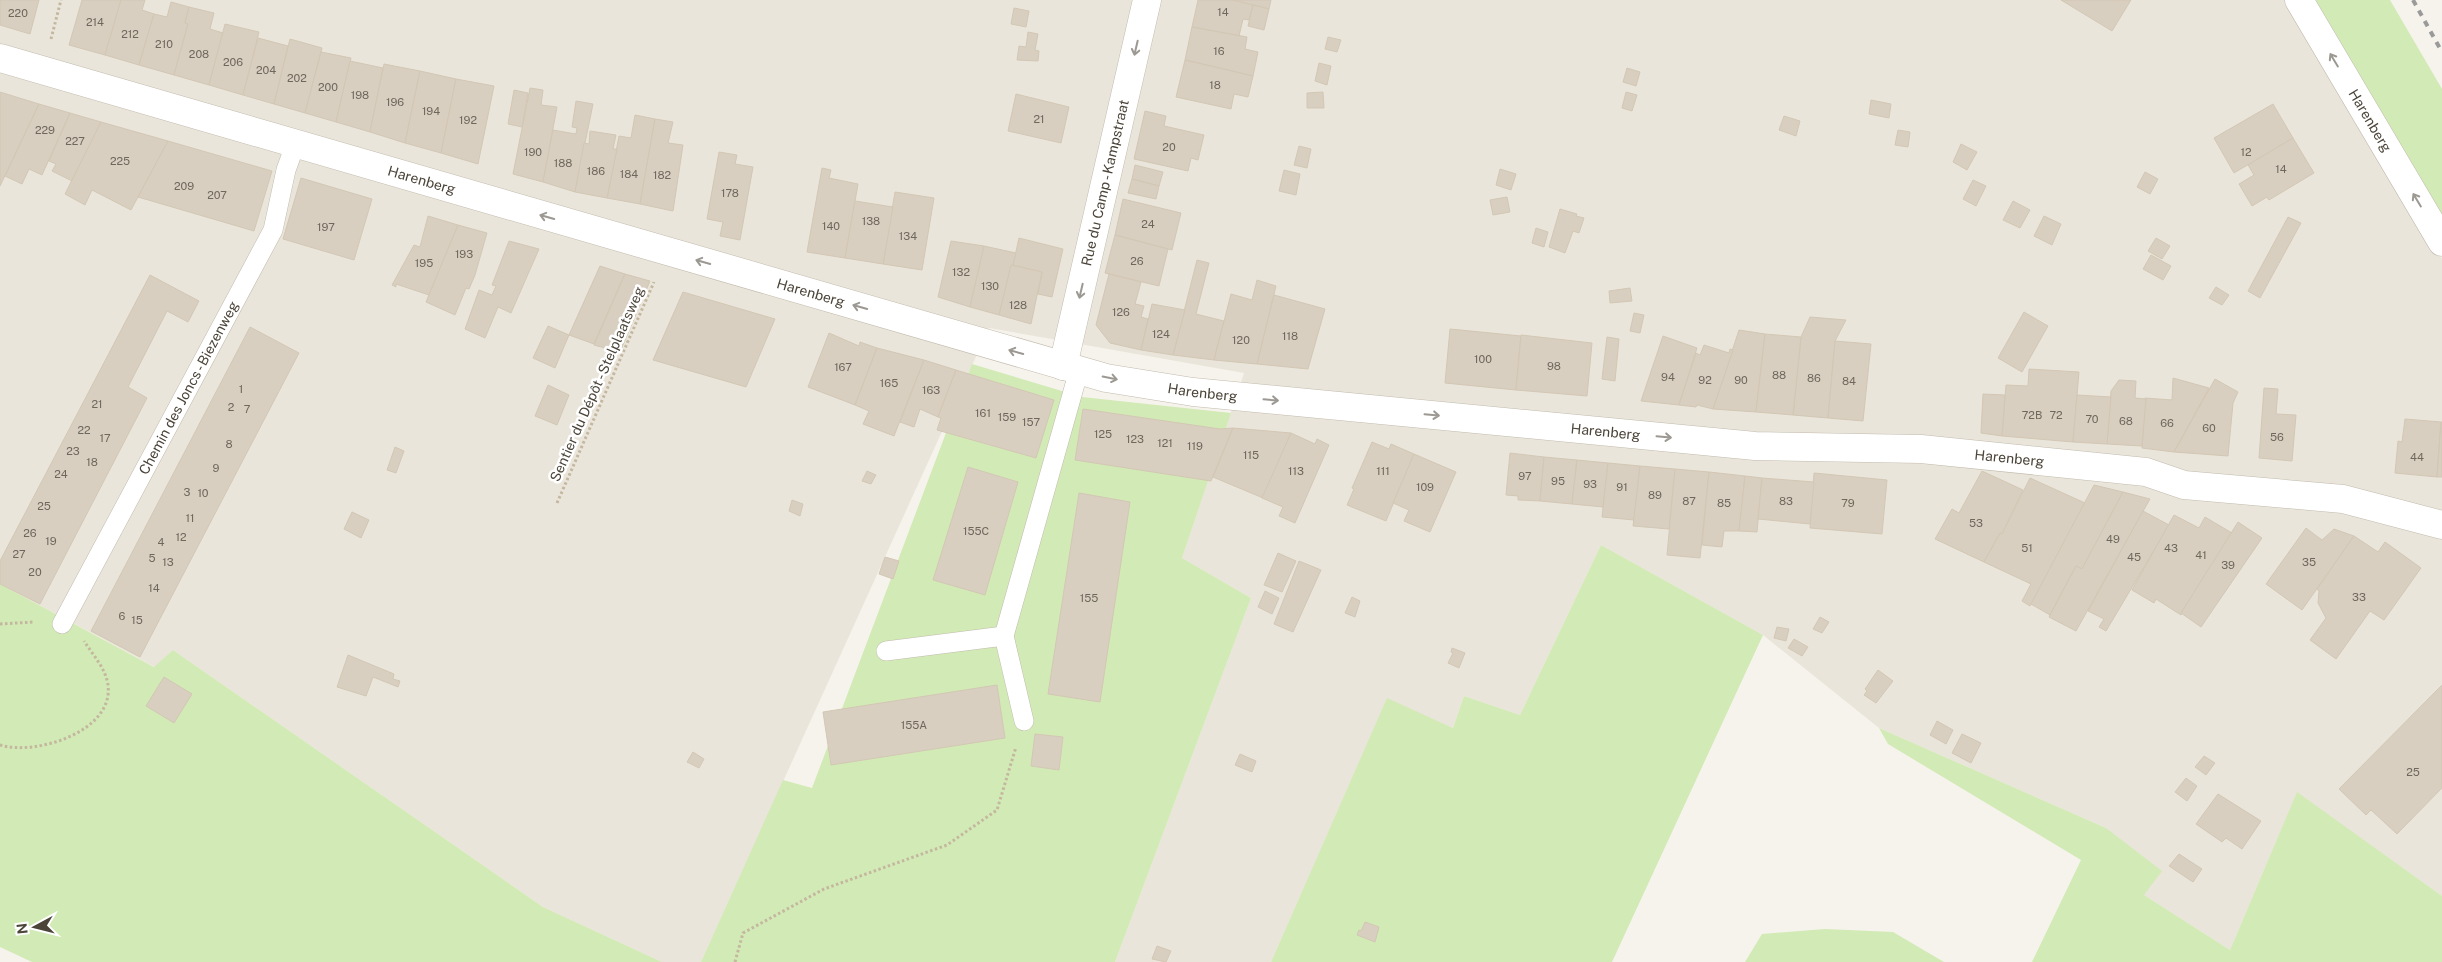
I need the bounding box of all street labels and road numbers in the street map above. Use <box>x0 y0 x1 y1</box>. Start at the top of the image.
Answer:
street label: Harenberg <box>2346 86 2395 155</box>
street label: Rue du Camp - Kampstraat <box>1078 98 1132 268</box>
street label: Harenberg <box>386 163 458 198</box>
street label: Harenberg <box>775 275 847 310</box>
street label: Sentier du Dépôt - Stelplaatsweg <box>547 284 647 484</box>
street label: Chemin des Joncs - Biezenweg <box>136 298 242 477</box>
street label: Harenberg <box>1167 380 1238 404</box>
street label: Harenberg <box>1570 420 1642 443</box>
street label: Harenberg <box>1974 447 2045 470</box>

